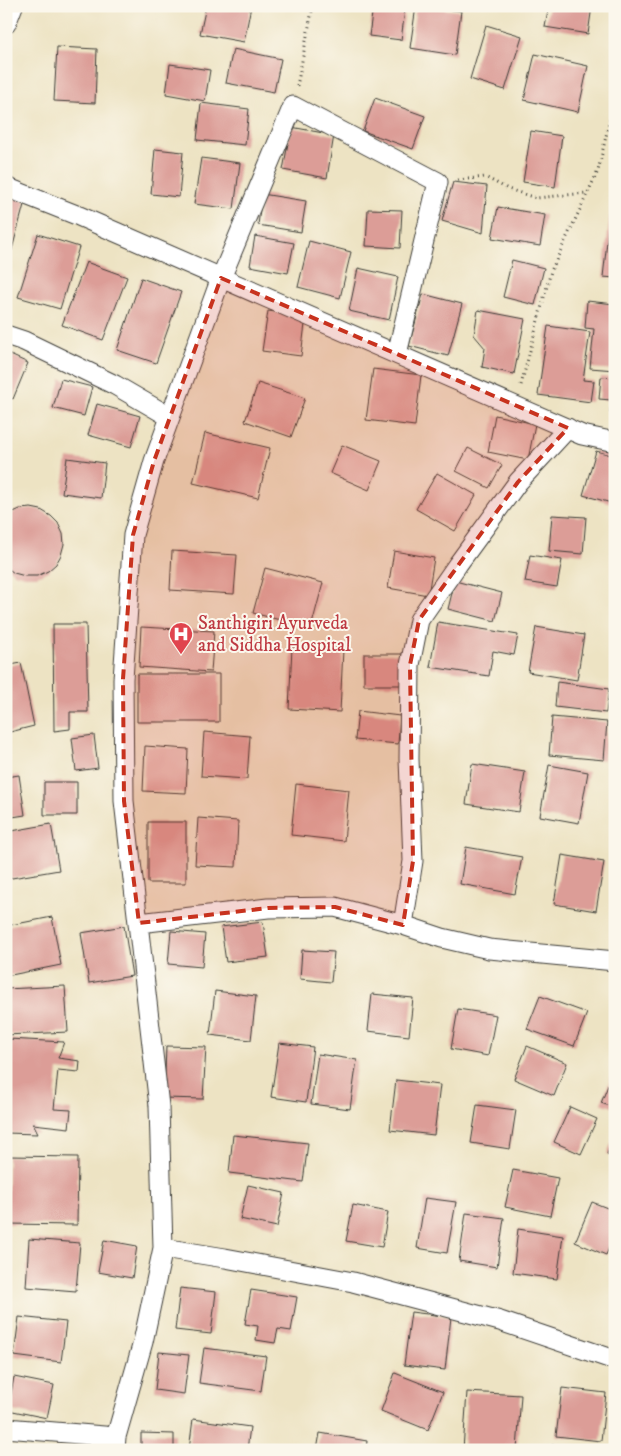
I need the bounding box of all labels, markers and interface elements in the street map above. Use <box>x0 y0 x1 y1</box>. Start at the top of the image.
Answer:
place label: Santhigiri Ayurveda and Siddha Hospital <box>198 612 351 657</box>
hospital icon: Santhigiri Ayurveda and Siddha Hospital <box>168 621 194 655</box>

